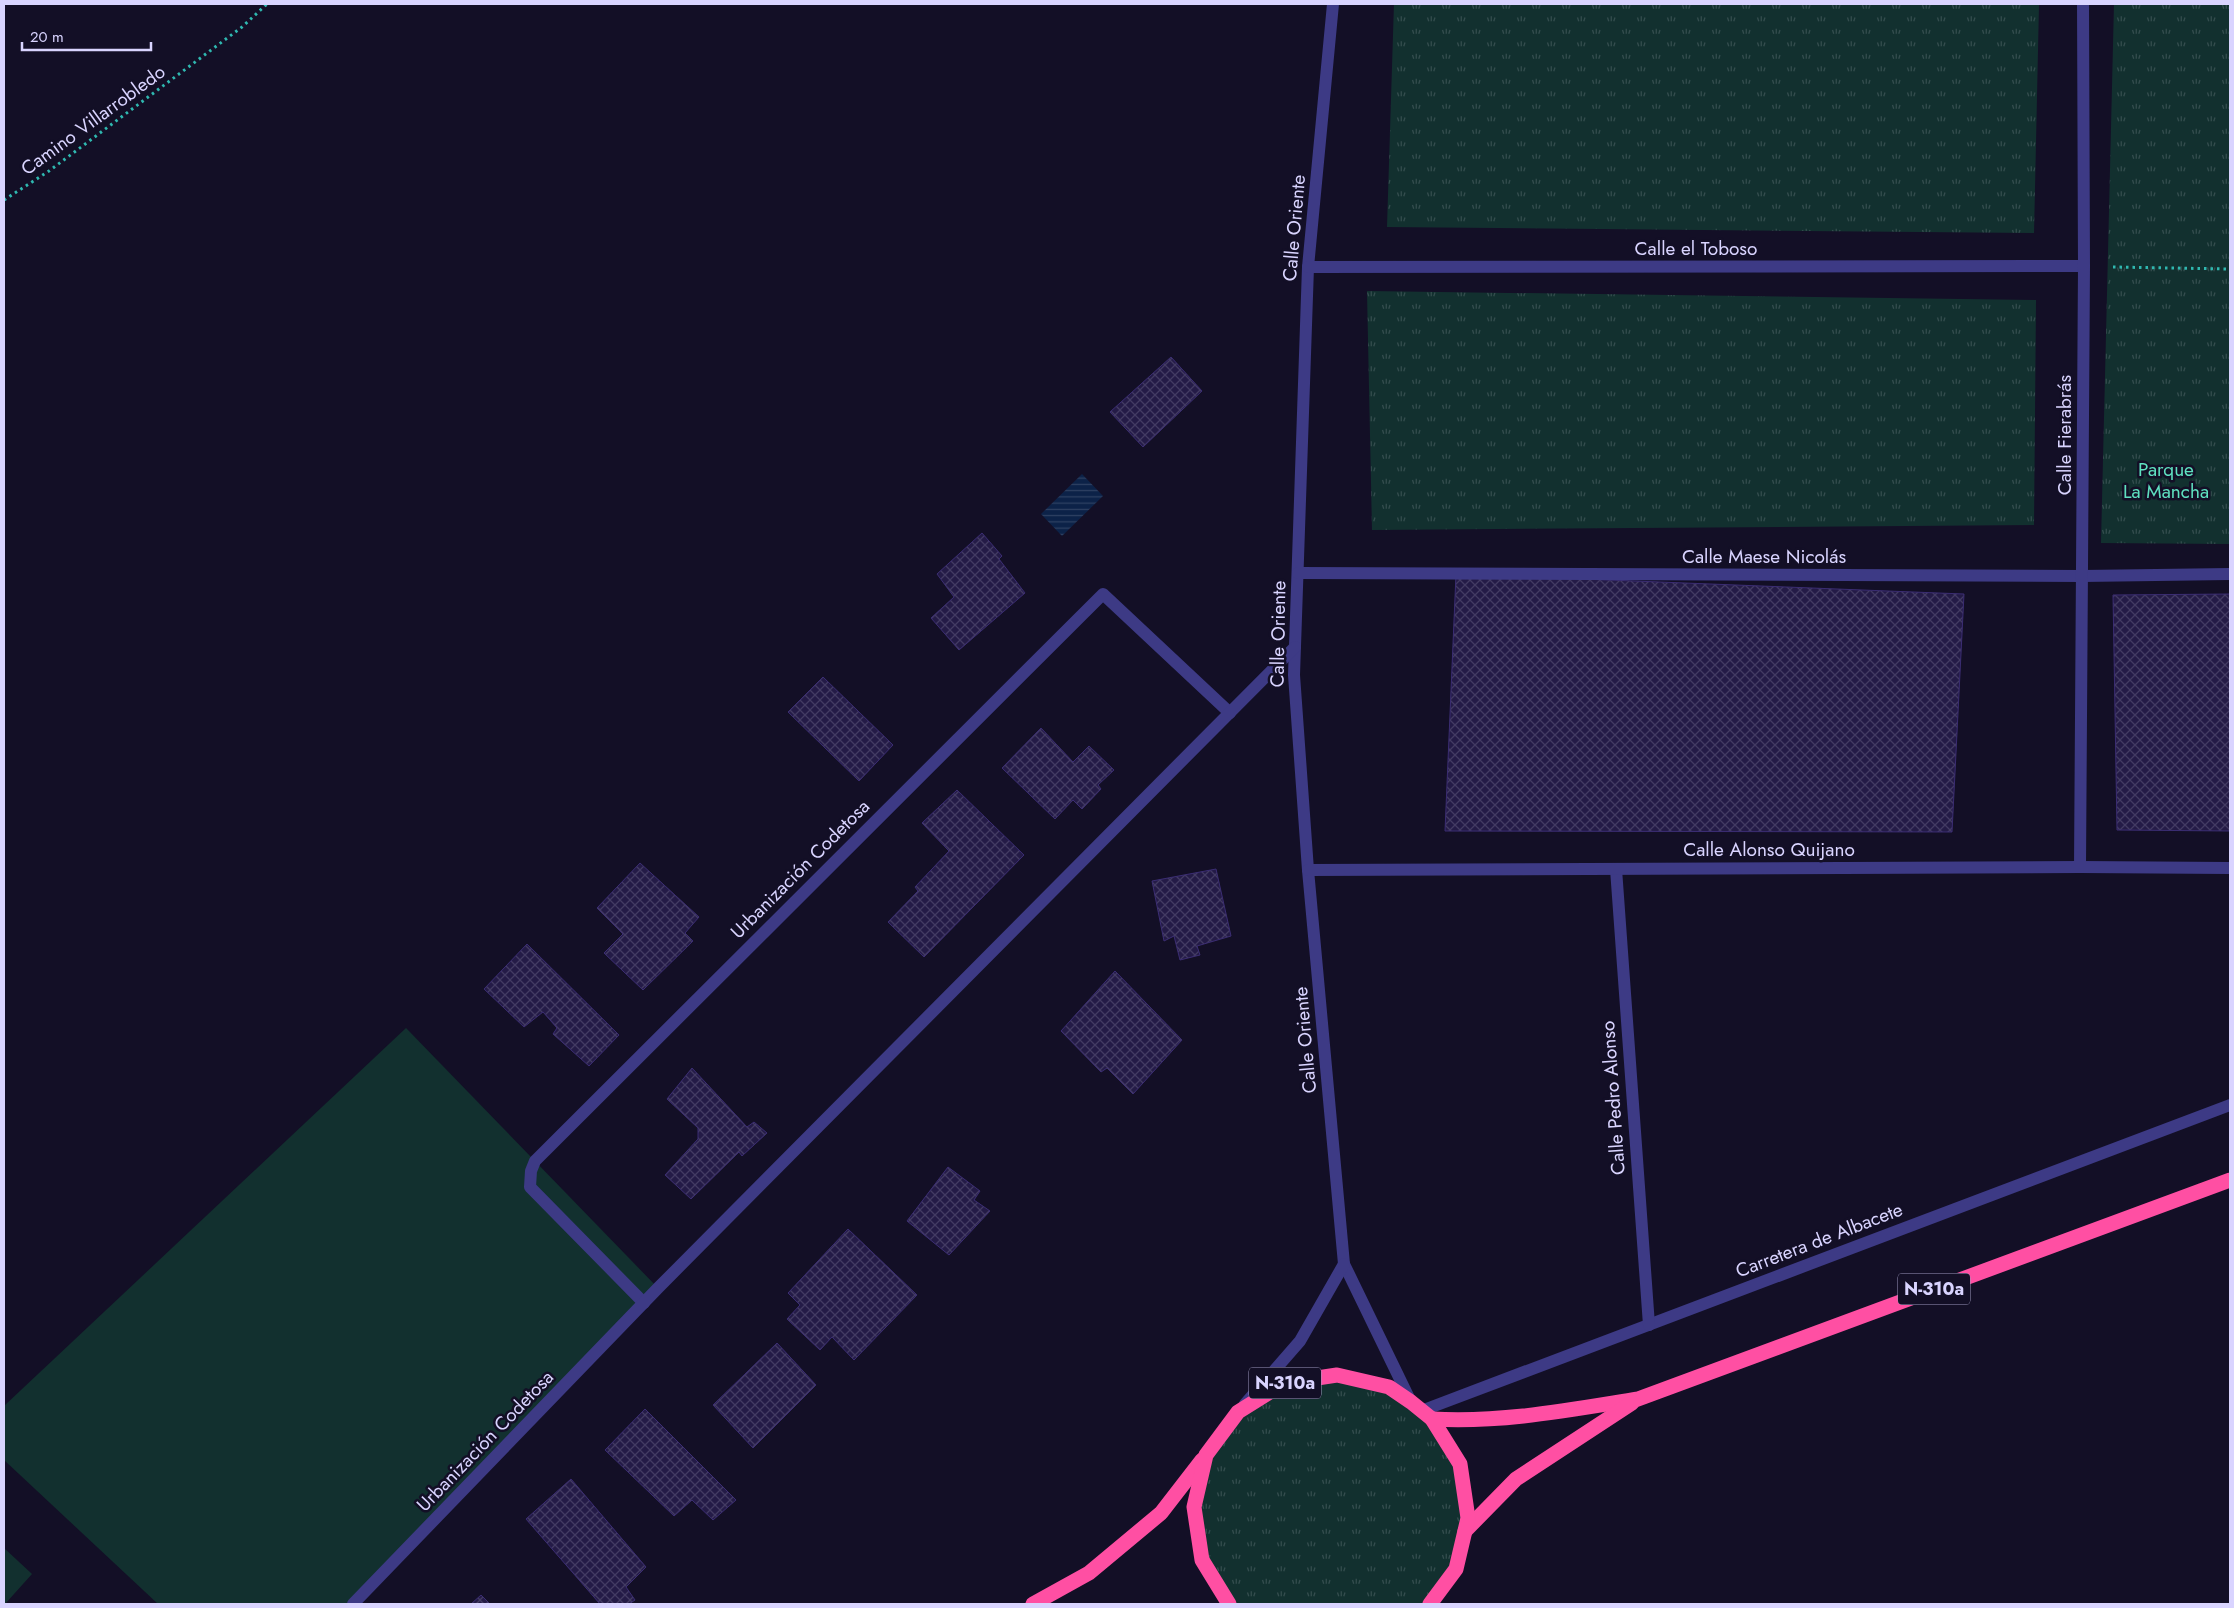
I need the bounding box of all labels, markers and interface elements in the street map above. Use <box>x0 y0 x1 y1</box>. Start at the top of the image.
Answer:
scale bar <box>22 20 151 52</box>
text: 20 m <box>30 26 64 48</box>
street label: Camino Villarrobledo <box>15 58 171 182</box>
street label: Calle Oriente <box>1276 173 1312 282</box>
street label: Calle el Toboso <box>1635 235 1757 262</box>
street label: Calle Fierabrás <box>2051 374 2078 495</box>
park label: Parque La Mancha <box>2123 456 2209 505</box>
street label: Calle Maese Nicolás <box>1682 543 1846 570</box>
street label: Calle Oriente <box>1264 580 1292 688</box>
street label: Urbanización Codetosa <box>724 793 876 945</box>
street label: Calle Alonso Quijano <box>1683 836 1855 863</box>
street label: Calle Oriente <box>1287 985 1323 1094</box>
street label: Calle Pedro Alonso <box>1594 1020 1632 1176</box>
street label: Carretera de Albacete <box>1732 1196 1907 1284</box>
road number: N-310a <box>1898 1274 1970 1305</box>
street label: Urbanización Codetosa <box>410 1364 560 1518</box>
road number: N-310a <box>1249 1368 1321 1399</box>

